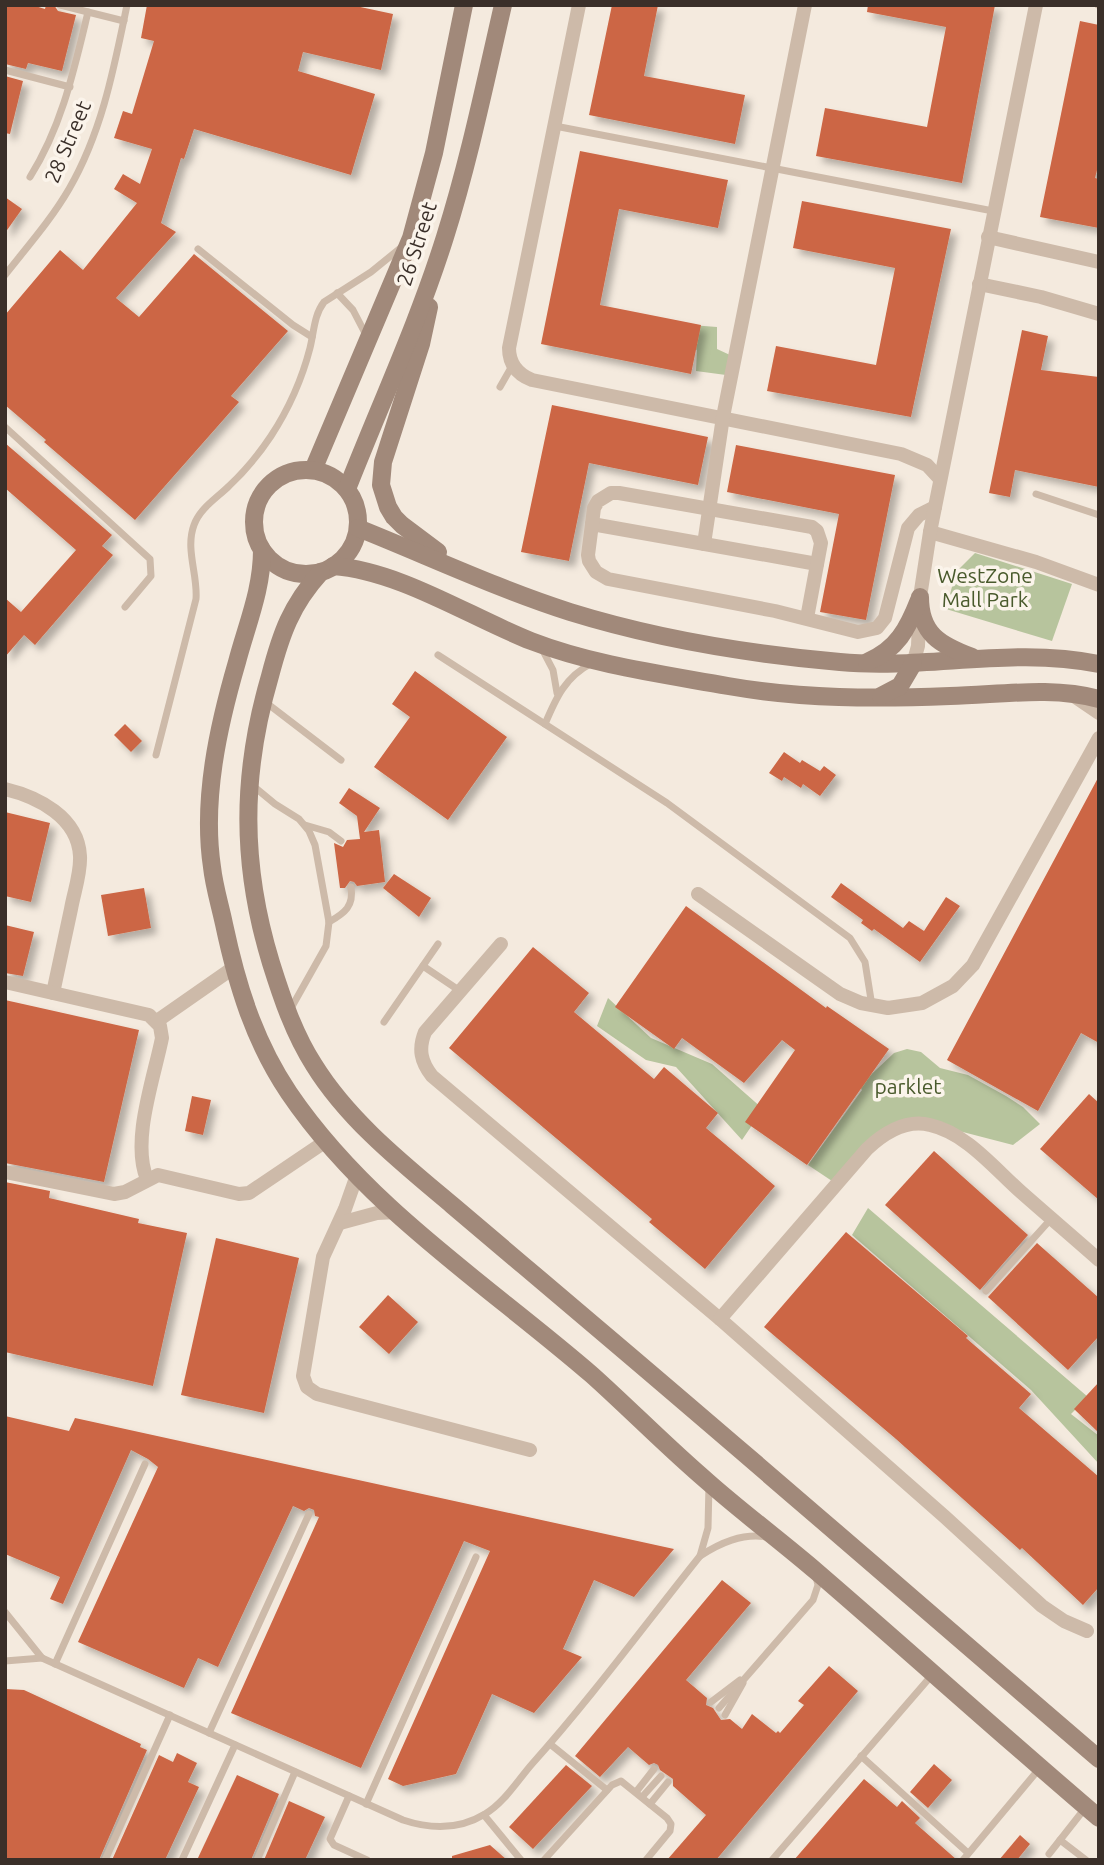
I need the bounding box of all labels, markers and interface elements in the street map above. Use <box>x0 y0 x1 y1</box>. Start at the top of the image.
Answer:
street label: 28 Street <box>39 97 95 186</box>
street label: 26 Street <box>391 199 441 289</box>
park label: WestZone Mall Park <box>937 563 1033 611</box>
park label: parklet <box>875 1074 942 1098</box>

